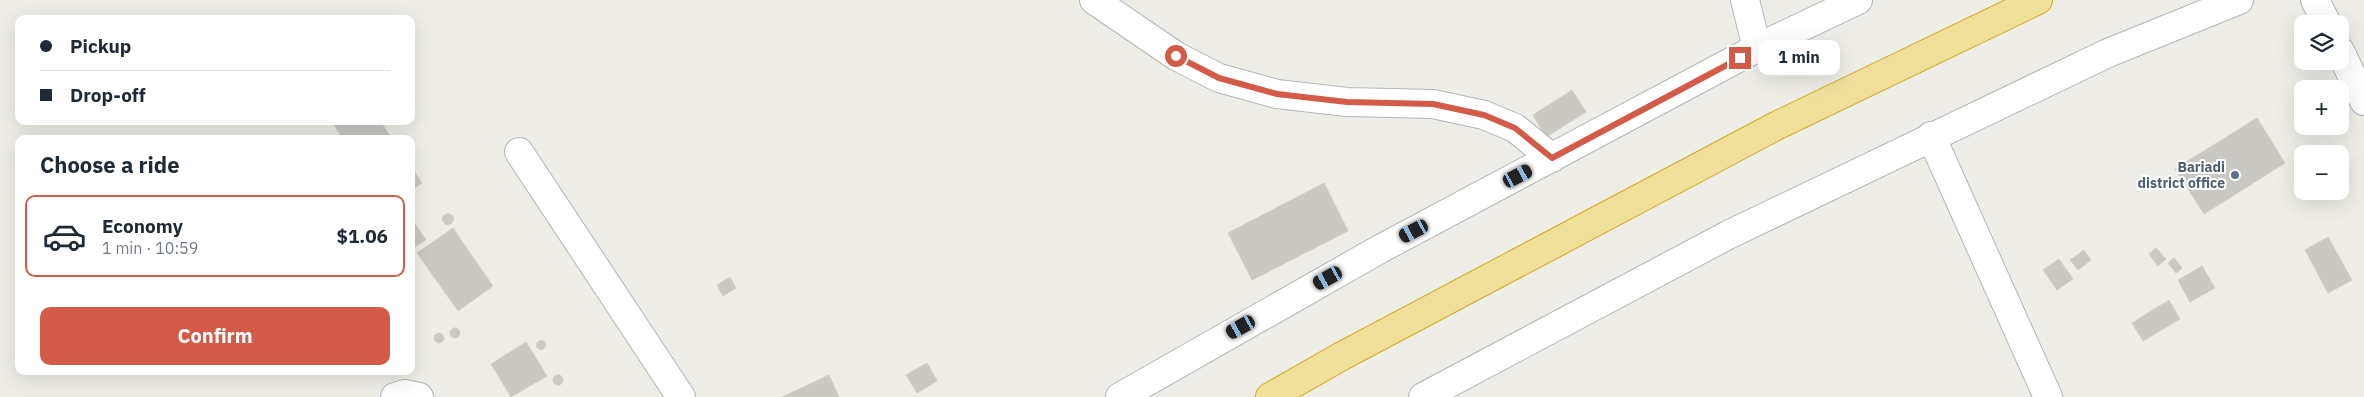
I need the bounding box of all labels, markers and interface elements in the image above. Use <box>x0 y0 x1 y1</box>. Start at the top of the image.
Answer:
map controls <box>2294 15 2349 200</box>
button: layers <box>2294 15 2349 70</box>
text: Pickup <box>70 34 131 58</box>
callout: 1 min <box>1758 40 1840 76</box>
route start <box>1165 45 1187 67</box>
route end <box>1729 47 1751 69</box>
text: 1 min <box>1778 47 1820 67</box>
button: + <box>2294 80 2349 135</box>
text: Drop-off <box>70 83 146 107</box>
button: − <box>2294 145 2349 200</box>
text: Choose a ride <box>40 150 180 179</box>
place label: Bariadi district office <box>2138 158 2225 192</box>
car <box>1501 162 1534 190</box>
marker: Bariadi district office <box>2229 169 2241 181</box>
icon: car <box>42 214 87 259</box>
text: Economy <box>102 214 183 238</box>
car <box>1397 217 1430 245</box>
text: $1.06 <box>336 224 388 248</box>
text: 1 min · 10:59 <box>102 238 198 258</box>
car <box>1311 264 1344 292</box>
button: Confirm <box>40 307 390 365</box>
car <box>1224 313 1257 341</box>

